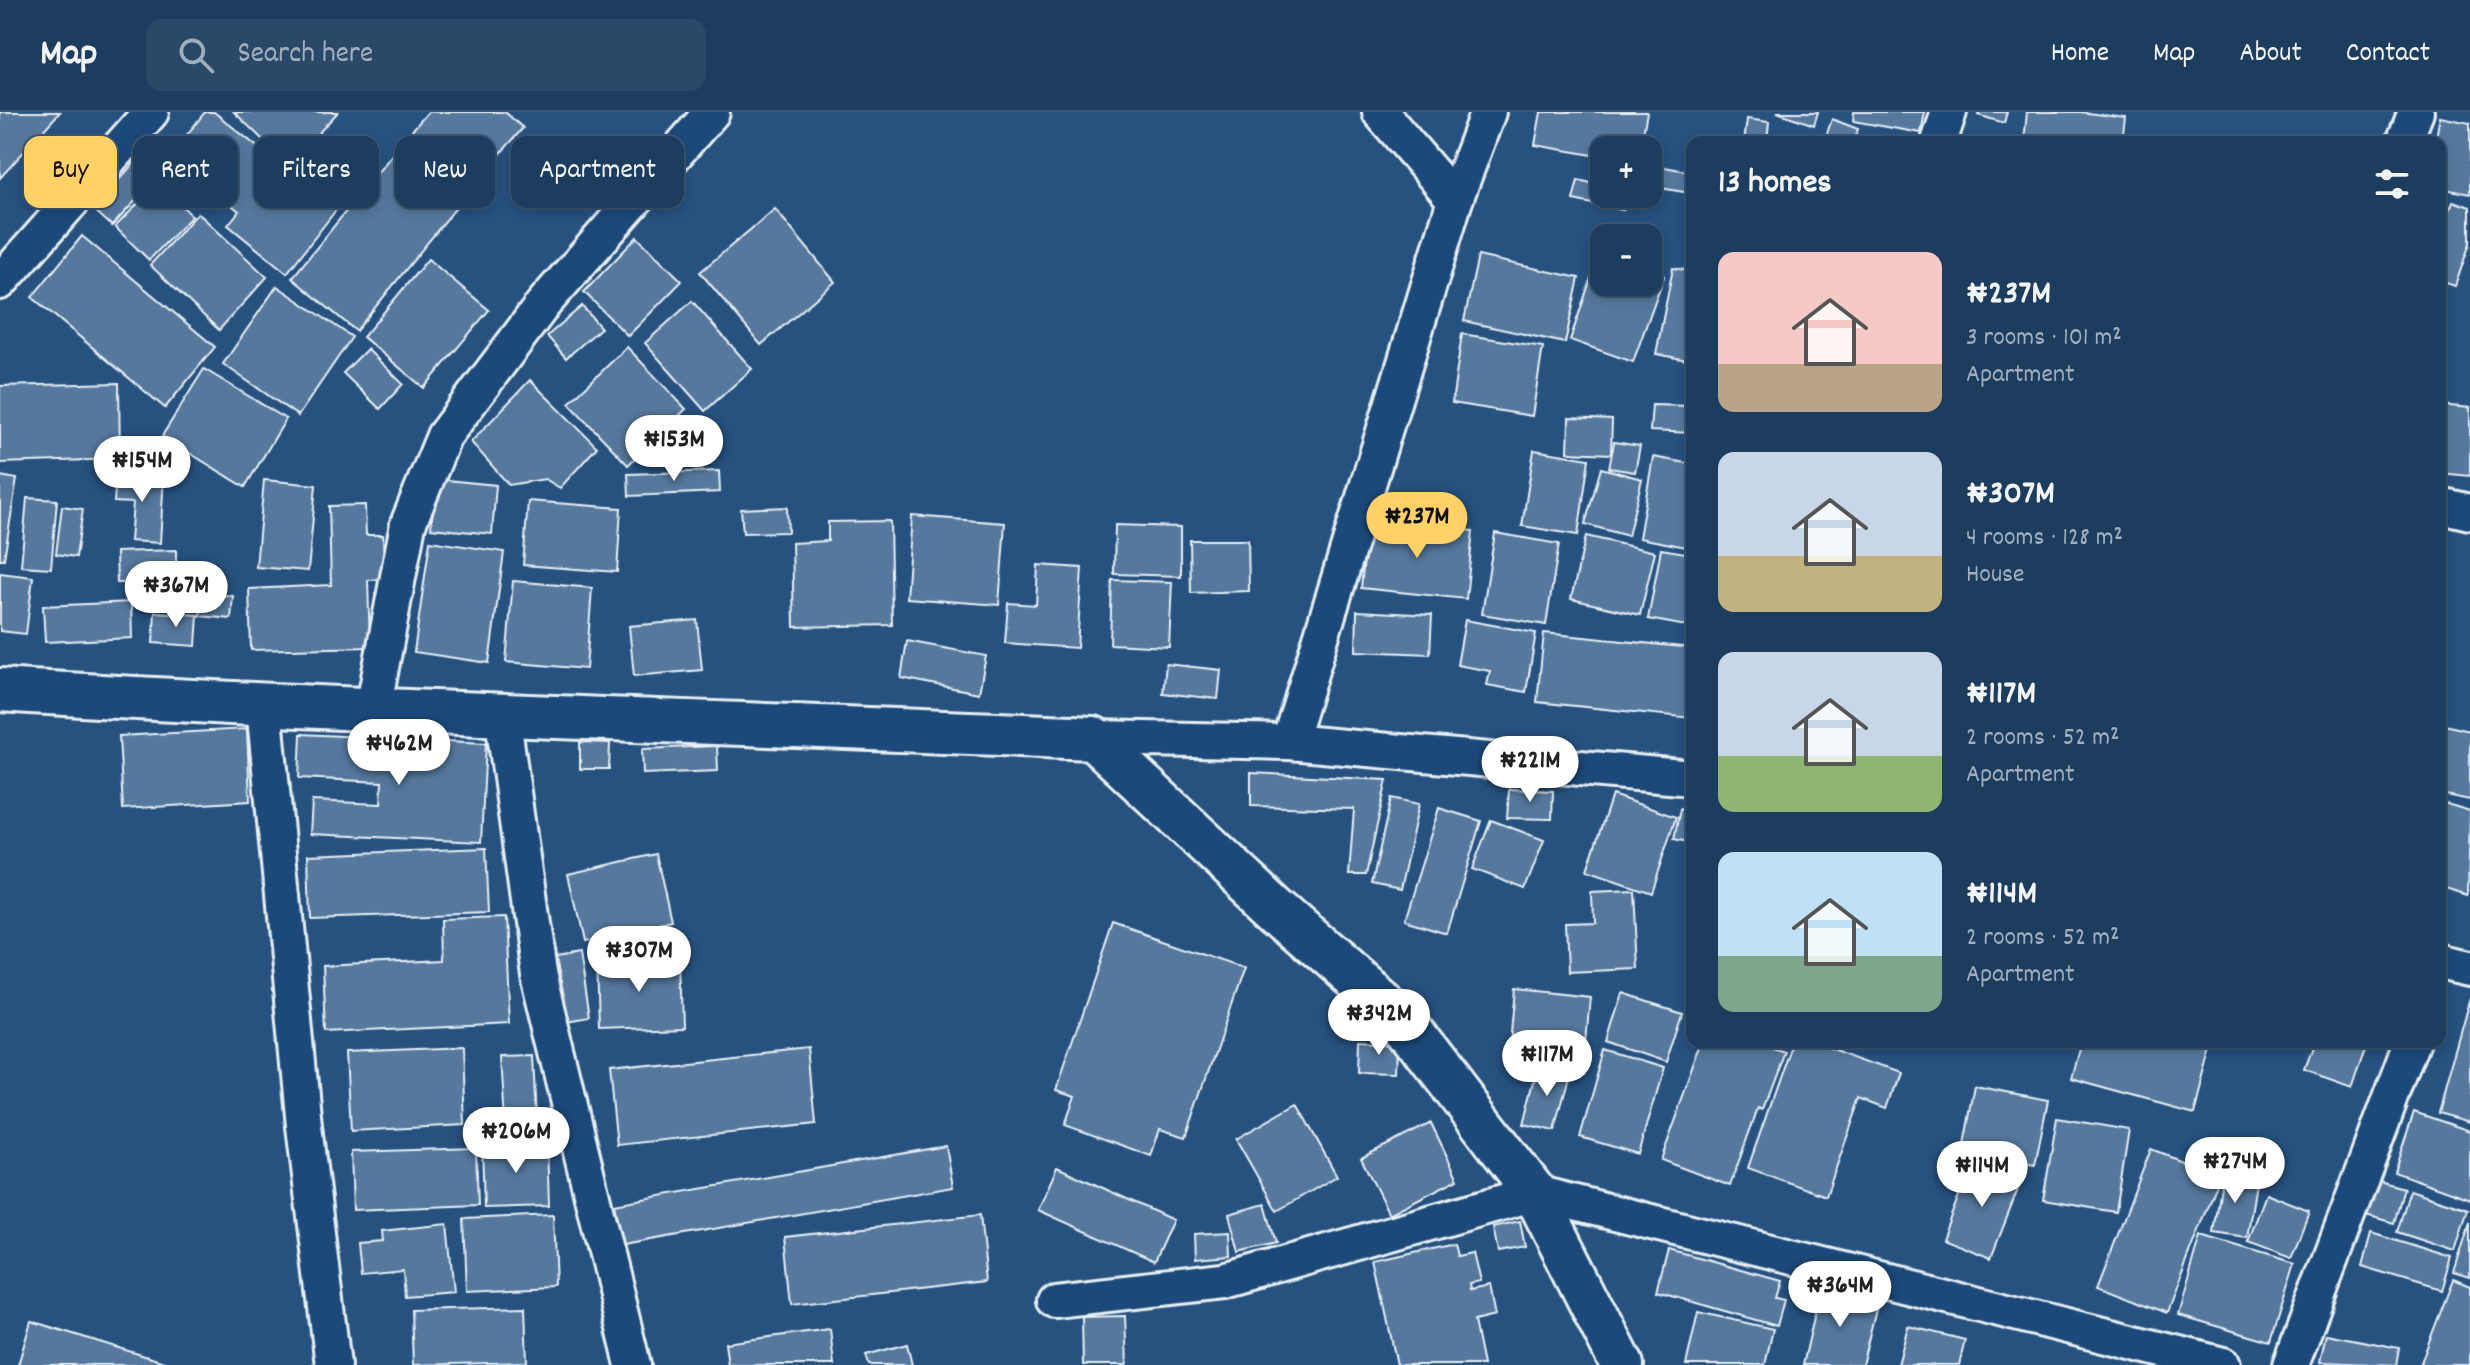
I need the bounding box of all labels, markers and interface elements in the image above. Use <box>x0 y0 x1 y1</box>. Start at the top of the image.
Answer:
search box <box>146 19 706 91</box>
text: Map <box>40 28 98 83</box>
icon: search <box>174 33 218 77</box>
text: Search here <box>238 34 373 77</box>
text: Home <box>2051 35 2109 75</box>
text: Map <box>2153 35 2195 75</box>
text: About <box>2239 35 2302 75</box>
text: Contact <box>2346 35 2430 75</box>
chip: Buy <box>24 136 117 208</box>
chip: Rent <box>133 136 238 208</box>
chip: Filters <box>254 136 379 208</box>
chip: New <box>395 136 495 208</box>
chip: Apartment <box>511 136 684 208</box>
map controls <box>1590 136 1662 296</box>
button: + <box>1590 136 1662 208</box>
text: 13 homes <box>1718 160 1832 209</box>
icon: filters <box>2370 162 2414 206</box>
button: − <box>1590 224 1662 296</box>
text: ₦237M <box>1966 271 2051 320</box>
icon: home <box>1782 284 1878 380</box>
text: 3 rooms · 101 m² <box>1966 320 2122 357</box>
text: Apartment <box>1966 357 2075 394</box>
pin: ₦153M <box>618 415 730 483</box>
text: ₦153M <box>643 422 705 459</box>
pin: ₦154M <box>86 436 198 504</box>
text: ₦154M <box>112 443 172 480</box>
text: ₦307M <box>1966 471 2055 520</box>
icon: home <box>1782 484 1878 580</box>
pin: ₦237M <box>1361 492 1473 560</box>
text: ₦237M <box>1384 499 1450 536</box>
text: 4 rooms · 128 m² <box>1966 520 2123 557</box>
text: House <box>1966 557 2024 594</box>
pin: ₦367M <box>120 561 232 629</box>
text: ₦367M <box>143 568 209 605</box>
text: ₦117M <box>1966 671 2036 720</box>
icon: home <box>1782 684 1878 780</box>
pin: ₦462M <box>343 719 455 787</box>
text: 2 rooms · 52 m² <box>1966 720 2119 757</box>
text: ₦462M <box>365 726 433 763</box>
pin: ₦221M <box>1474 736 1586 804</box>
text: ₦221M <box>1500 743 1560 780</box>
text: Apartment <box>1966 757 2075 794</box>
text: ₦114M <box>1966 871 2037 920</box>
icon: home <box>1782 884 1878 980</box>
text: 2 rooms · 52 m² <box>1966 920 2119 957</box>
pin: ₦307M <box>583 926 695 994</box>
text: ₦307M <box>605 933 673 970</box>
text: Apartment <box>1966 957 2075 994</box>
pin: ₦342M <box>1323 989 1435 1057</box>
text: ₦342M <box>1346 996 1412 1033</box>
pin: ₦117M <box>1491 1030 1603 1098</box>
text: ₦117M <box>1520 1037 1574 1074</box>
pin: ₦206M <box>460 1107 572 1175</box>
text: ₦206M <box>481 1114 551 1151</box>
pin: ₦274M <box>2179 1137 2291 1205</box>
pin: ₦114M <box>1926 1141 2038 1209</box>
text: ₦274M <box>2203 1144 2267 1181</box>
text: ₦114M <box>1955 1148 2009 1185</box>
pin: ₦364M <box>1784 1261 1896 1329</box>
text: ₦364M <box>1806 1268 1874 1305</box>

